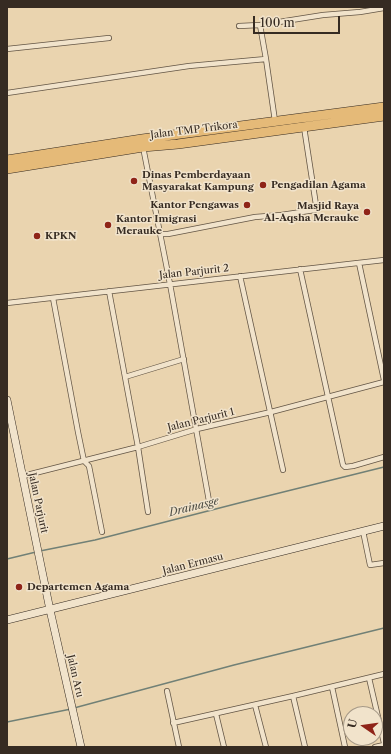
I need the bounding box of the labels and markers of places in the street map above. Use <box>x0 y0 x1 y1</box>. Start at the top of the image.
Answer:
place label: Dinas Pemberdayaan Masyarakat Kampung <box>142 169 254 192</box>
marker: Dinas Pemberdayaan Masyarakat Kampung <box>129 176 139 186</box>
place label: Pengadilan Agama <box>271 179 366 191</box>
marker: Pengadilan Agama <box>258 180 268 190</box>
place label: Kantor Pengawas <box>150 199 239 211</box>
marker: Kantor Pengawas <box>242 200 252 210</box>
place label: Masjid Raya Al-Aqsha Merauke <box>264 200 359 224</box>
marker: Masjid Raya Al-Aqsha Merauke <box>362 207 372 217</box>
place label: Kantor Imigrasi Merauke <box>116 213 197 236</box>
marker: Kantor Imigrasi Merauke <box>103 220 113 230</box>
place label: KPKN <box>45 230 76 242</box>
marker: KPKN <box>32 231 42 241</box>
place label: Departemen Agama <box>27 581 129 593</box>
marker: Departemen Agama <box>14 582 24 592</box>

